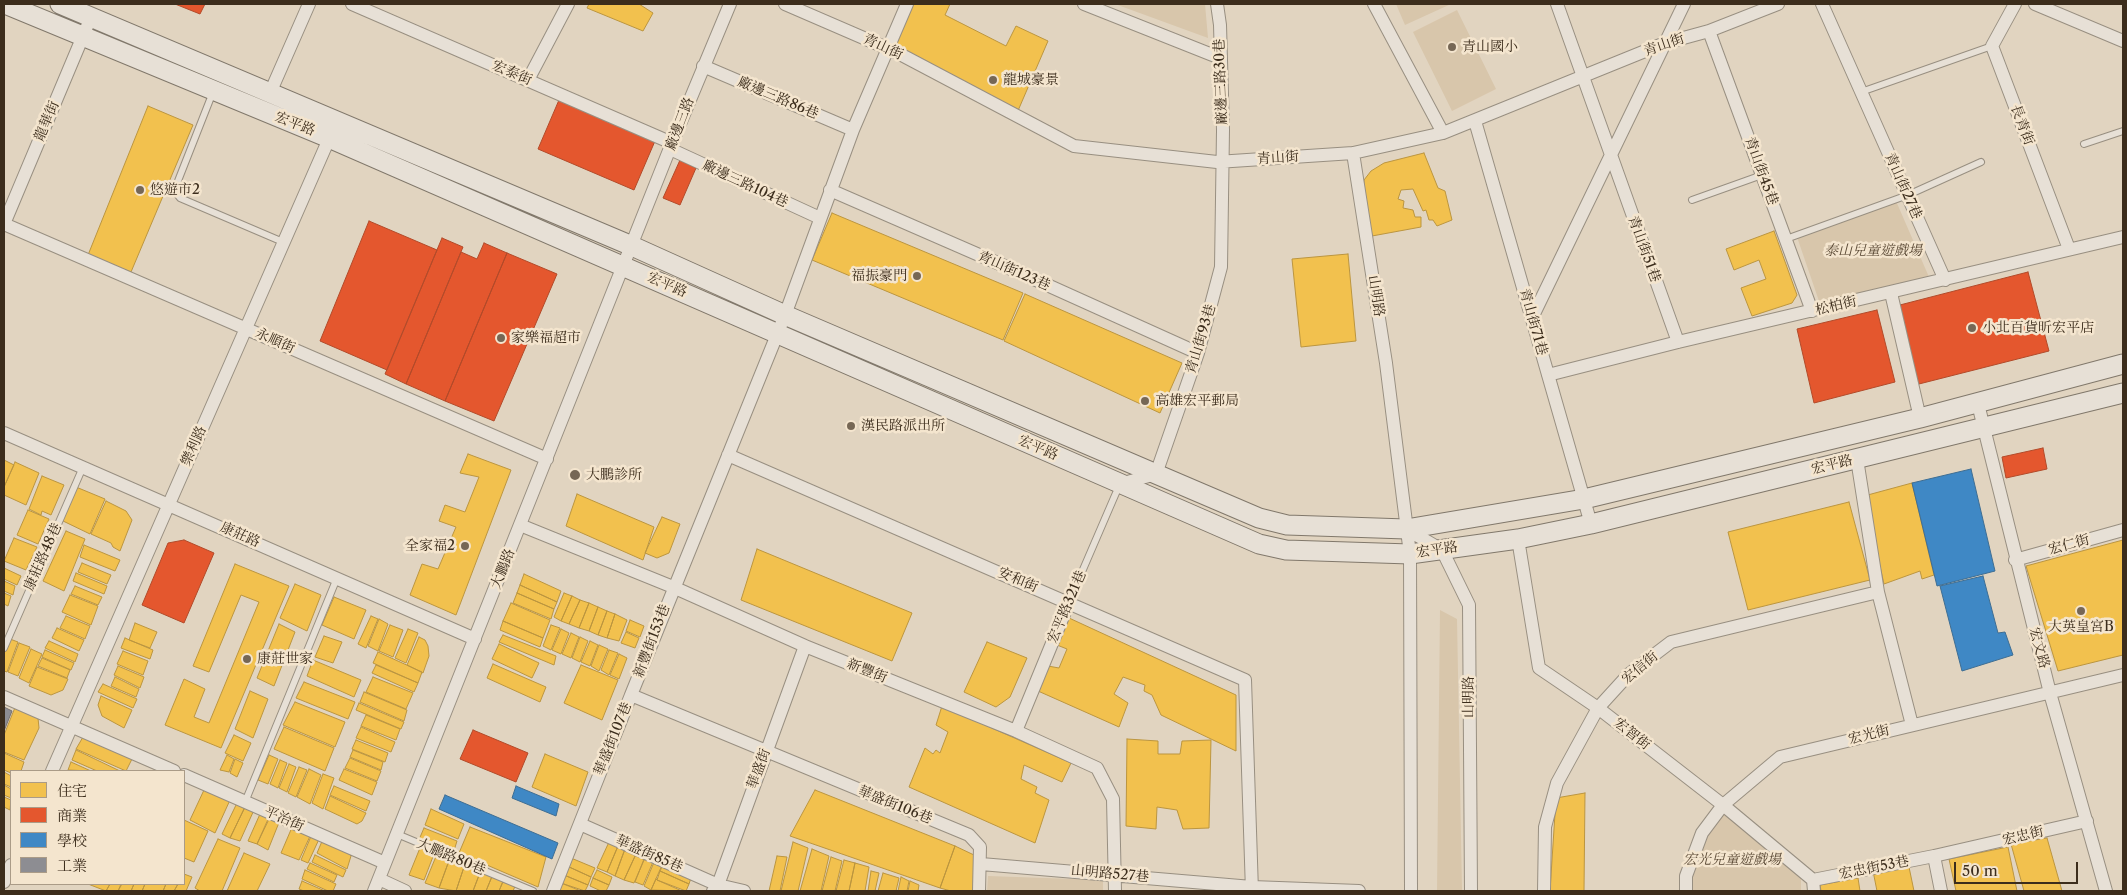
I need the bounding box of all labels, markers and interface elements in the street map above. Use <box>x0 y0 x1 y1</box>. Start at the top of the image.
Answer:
street label: 青山街 <box>1641 30 1687 60</box>
street label: 青山街 <box>860 31 906 63</box>
street label: 廠邊三路30巷 <box>1211 38 1231 126</box>
place label: 青山國小 <box>1462 39 1518 55</box>
marker: 青山國小 <box>1446 41 1458 53</box>
street label: 宏泰街 <box>489 57 535 89</box>
place label: 龍城豪景 <box>1003 72 1059 88</box>
street label: 廠邊三路86巷 <box>735 73 821 123</box>
marker: 龍城豪景 <box>987 74 999 86</box>
street label: 廠邊三路 <box>662 95 698 153</box>
street label: 龍華街 <box>31 98 63 144</box>
street label: 長青街 <box>2007 102 2037 148</box>
street label: 宏平路 <box>272 108 318 140</box>
street label: 青山街45巷 <box>1741 134 1781 208</box>
street label: 青山街 <box>1256 148 1300 168</box>
street label: 青山街27巷 <box>1881 150 1925 222</box>
street label: 廠邊三路104巷 <box>699 157 791 211</box>
place label: 悠遊市2 <box>150 182 200 198</box>
marker: 悠遊市2 <box>134 184 146 196</box>
street label: 青山街51巷 <box>1624 213 1664 285</box>
park label: 泰山兒童遊戲場 <box>1824 243 1922 259</box>
street label: 青山街123巷 <box>975 248 1053 294</box>
place label: 福振豪門 <box>851 268 907 284</box>
street label: 宏平路 <box>644 269 690 301</box>
marker: 福振豪門 <box>911 270 923 282</box>
street label: 山明路 <box>1364 274 1388 318</box>
street label: 青山街71巷 <box>1515 287 1551 357</box>
street label: 松柏街 <box>1814 293 1858 319</box>
street label: 青山街93巷 <box>1182 302 1220 376</box>
place label: 小北百貨昕宏平店 <box>1982 320 2094 336</box>
marker: 小北百貨昕宏平店 <box>1966 322 1978 334</box>
street label: 永順街 <box>252 325 298 357</box>
place label: 家樂福超市 <box>511 330 581 346</box>
marker: 家樂福超市 <box>495 332 507 344</box>
place label: 高雄宏平郵局 <box>1155 393 1239 409</box>
marker: 高雄宏平郵局 <box>1139 395 1151 407</box>
place label: 漢民路派出所 <box>861 418 945 434</box>
marker: 漢民路派出所 <box>845 420 857 432</box>
street label: 樂利路 <box>178 423 210 469</box>
street label: 宏平路 <box>1015 432 1061 464</box>
street label: 宏平路 <box>1810 452 1854 478</box>
place label: 大鵬診所 <box>586 467 642 483</box>
marker: 大鵬診所 <box>568 468 582 482</box>
street label: 康莊路 <box>217 519 263 551</box>
street label: 康莊路48巷 <box>21 521 65 593</box>
street label: 宏仁街 <box>2047 531 2091 559</box>
place label: 全家福2 <box>405 538 455 554</box>
street label: 宏平路 <box>1415 539 1459 561</box>
marker: 全家福2 <box>459 540 471 552</box>
street label: 大鵬路 <box>487 546 519 592</box>
street label: 安和街 <box>995 564 1041 596</box>
street label: 宏平路321巷 <box>1044 568 1090 646</box>
street label: 新豐街153巷 <box>630 602 674 680</box>
marker: 大英皇宮B <box>2075 605 2087 617</box>
place label: 大英皇宮B <box>2048 619 2114 635</box>
street label: 宏文路 <box>2025 626 2053 670</box>
street label: 宏信街 <box>1619 648 1661 688</box>
place label: 康莊世家 <box>257 651 313 667</box>
marker: 康莊世家 <box>241 653 253 665</box>
street label: 新豐街 <box>844 655 890 687</box>
street label: 山明路 <box>1461 676 1477 718</box>
street label: 華盛街107巷 <box>591 700 635 778</box>
street label: 宏智街 <box>1610 714 1654 754</box>
street label: 宏光街 <box>1847 722 1891 748</box>
street label: 華盛街 <box>744 746 774 792</box>
legend <box>10 770 185 885</box>
text: 住宅 <box>57 781 87 800</box>
street label: 華盛街106巷 <box>855 782 935 828</box>
street label: 平治街 <box>261 803 307 835</box>
text: 商業 <box>57 806 87 825</box>
street label: 宏忠街 <box>2001 823 2045 849</box>
text: 學校 <box>57 831 87 850</box>
street label: 華盛街85巷 <box>613 832 685 876</box>
street label: 大鵬路80巷 <box>414 835 488 879</box>
park label: 宏光兒童遊戲場 <box>1683 852 1781 868</box>
scale bar <box>1957 852 2081 884</box>
street label: 宏忠街53巷 <box>1837 853 1911 883</box>
text: 工業 <box>57 856 87 875</box>
text: 50 m <box>1962 861 1998 880</box>
street label: 山明路527巷 <box>1070 862 1150 886</box>

